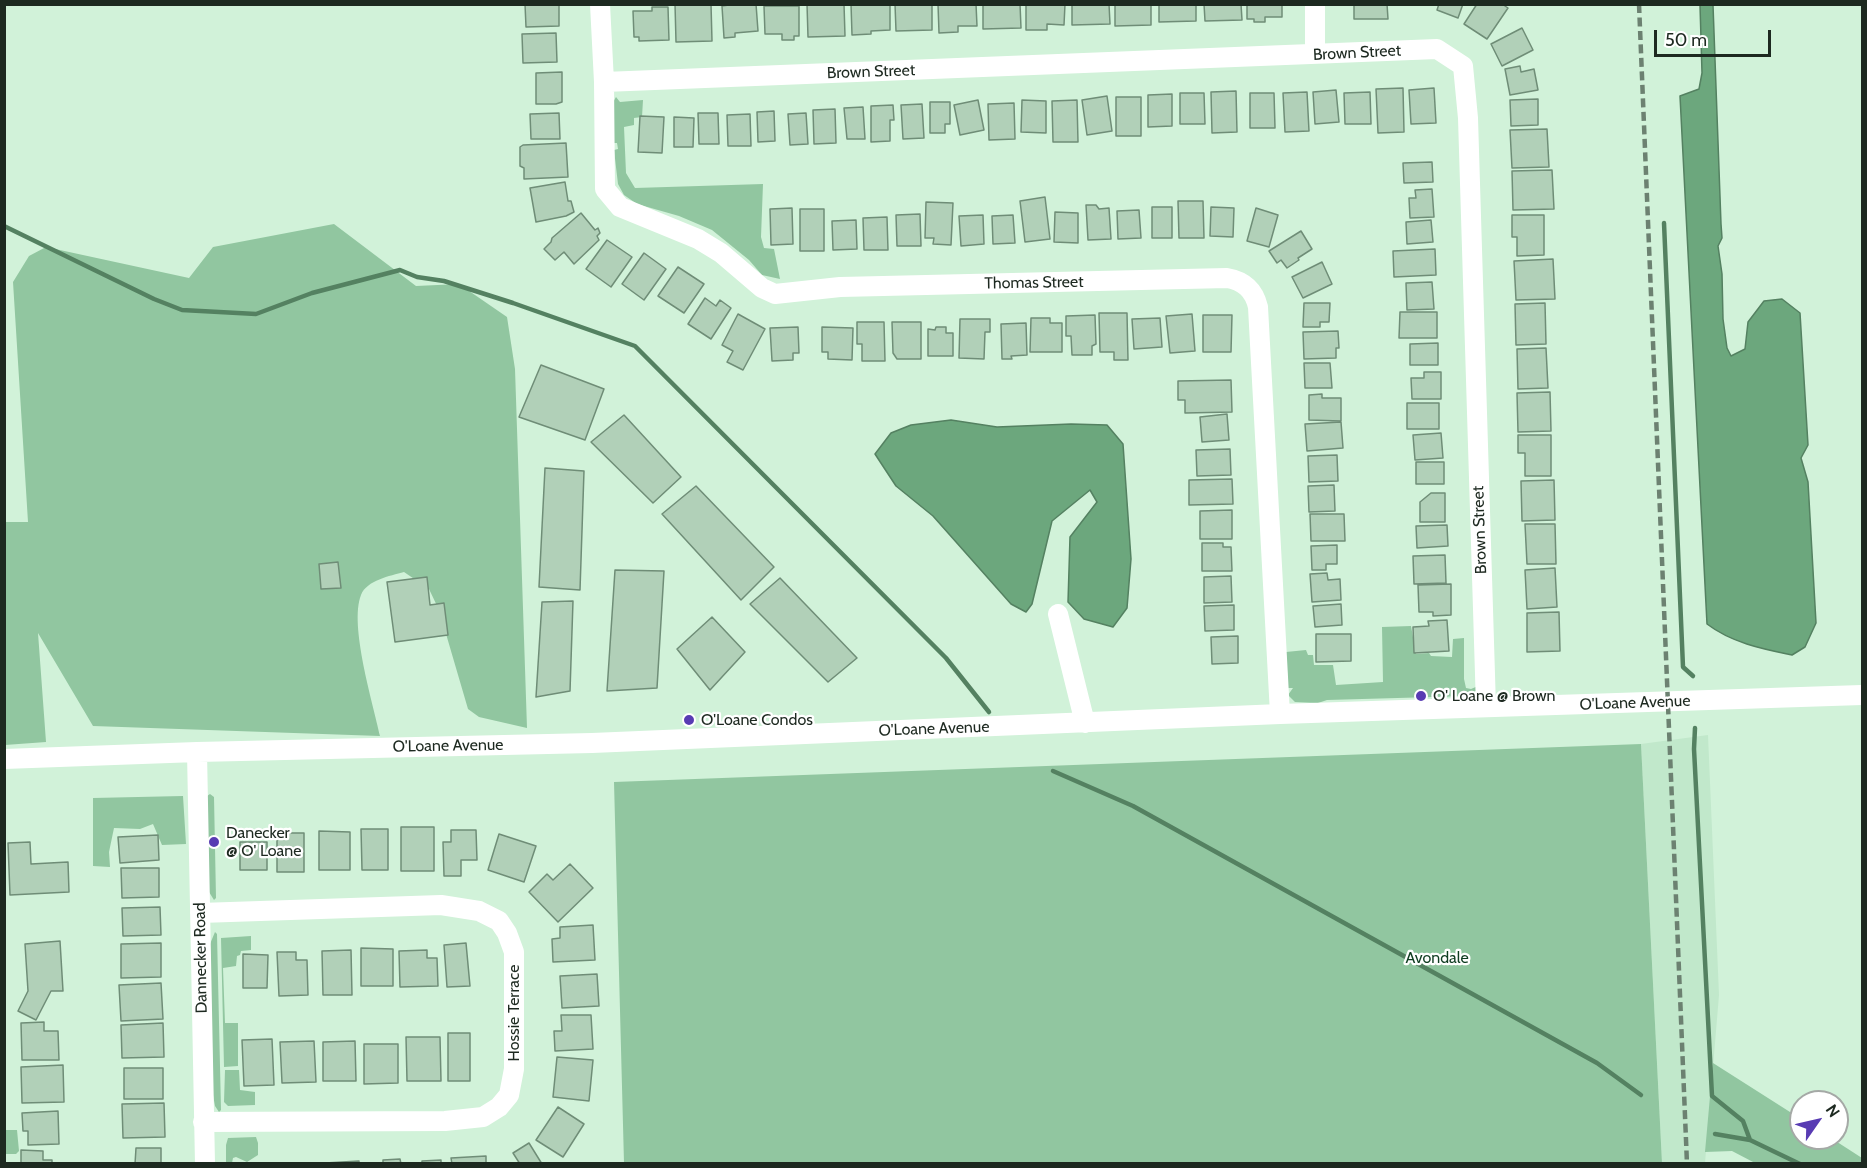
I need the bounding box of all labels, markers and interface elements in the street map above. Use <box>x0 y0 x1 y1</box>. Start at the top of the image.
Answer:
scale bar <box>1657 18 1774 56</box>
text: 50 m <box>1665 29 1707 51</box>
street label: Brown Street <box>1312 41 1402 65</box>
street label: Brown Street <box>827 61 915 83</box>
street label: Thomas Street <box>984 273 1084 293</box>
street label: Brown Street <box>1469 486 1491 574</box>
place label: O' Loane @ Brown <box>1433 686 1556 706</box>
marker: O' Loane @ Brown <box>1414 689 1428 703</box>
street label: O'Loane Avenue <box>1579 691 1691 715</box>
place label: O'Loane Condos <box>701 710 813 730</box>
marker: O'Loane Condos <box>682 713 696 727</box>
street label: O'Loane Avenue <box>878 717 990 741</box>
street label: O'Loane Avenue <box>392 735 504 757</box>
place label: Danecker @ O' Loane <box>226 823 301 861</box>
marker: Danecker @ O' Loane <box>207 835 221 849</box>
street label: Dannecker Road <box>190 902 212 1014</box>
park label: Avondale <box>1405 948 1469 968</box>
street label: Hossie Terrace <box>504 965 524 1061</box>
north arrow <box>1789 1090 1849 1150</box>
text: N <box>1822 1101 1844 1121</box>

